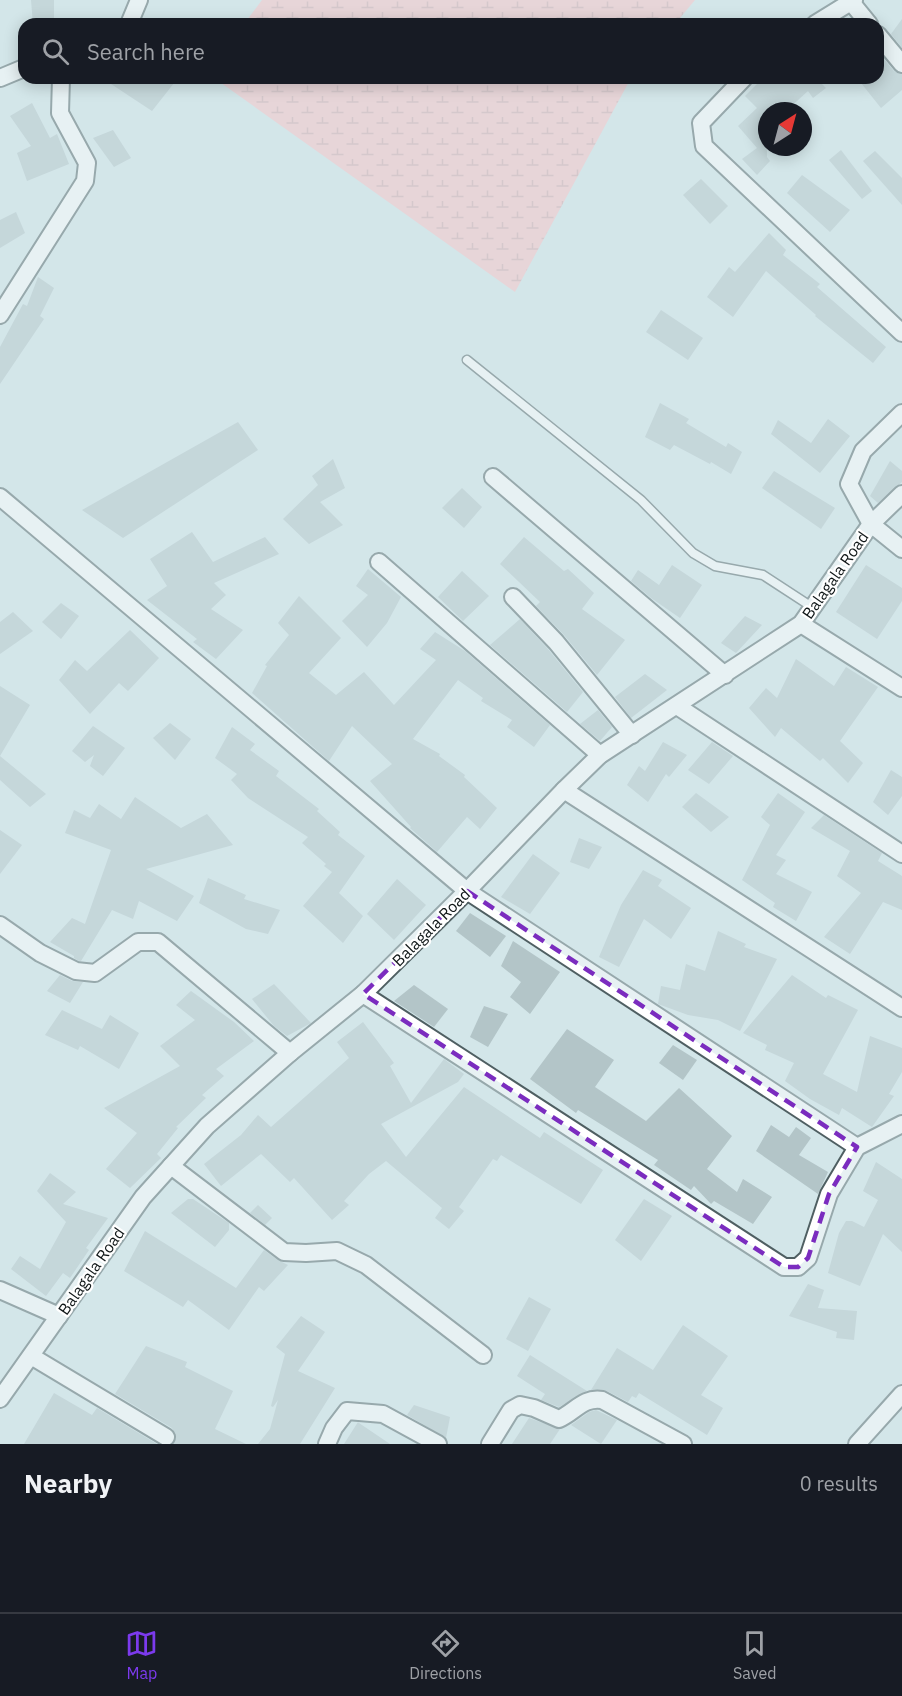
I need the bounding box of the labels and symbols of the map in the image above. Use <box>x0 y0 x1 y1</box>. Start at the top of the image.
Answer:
north arrow <box>758 102 812 156</box>
street label: Balagala Road <box>797 527 873 623</box>
street label: Balagala Road <box>388 884 474 970</box>
street label: Balagala Road <box>53 1223 129 1319</box>

